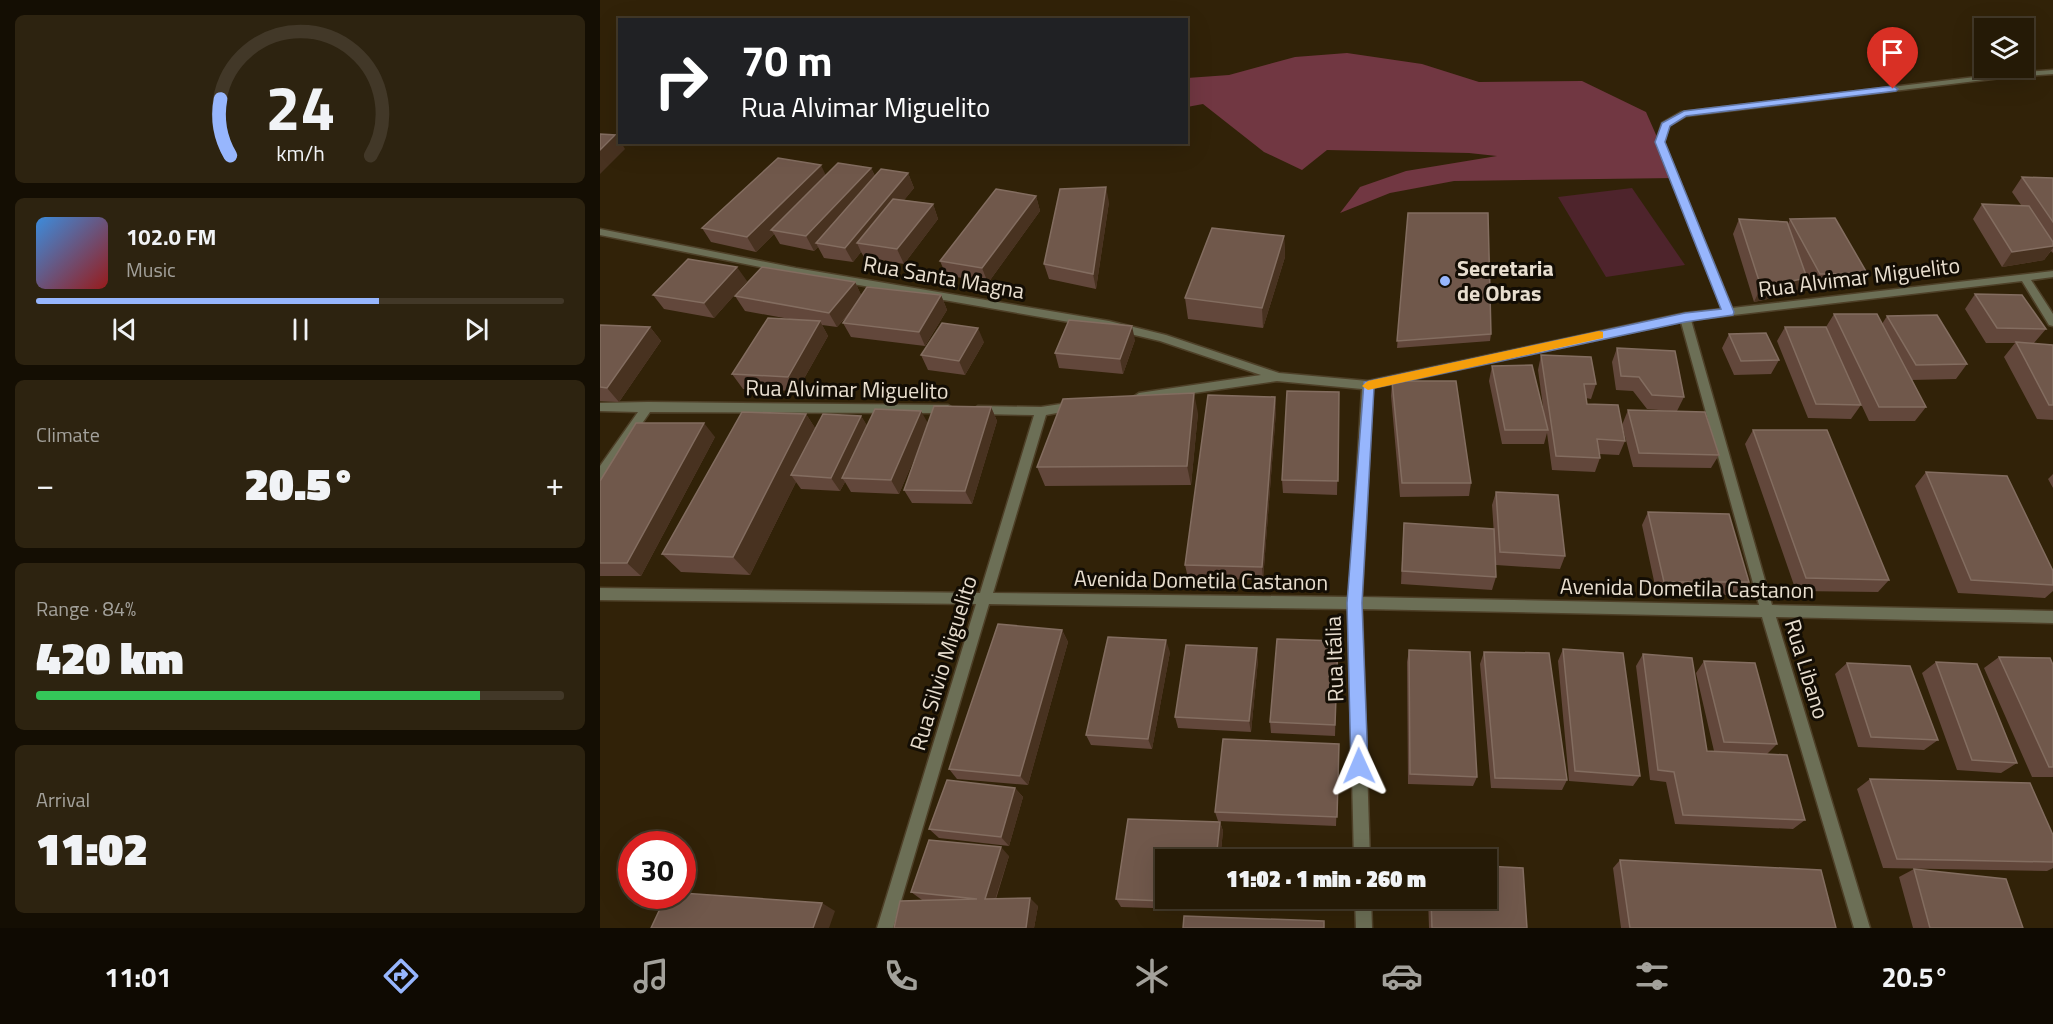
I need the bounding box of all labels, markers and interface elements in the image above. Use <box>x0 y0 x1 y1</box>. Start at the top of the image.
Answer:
map controls <box>1974 18 2034 78</box>
button: layers <box>1974 18 2034 78</box>
pin <box>1867 27 1918 89</box>
text: 70 m <box>741 28 833 92</box>
icon: arrive <box>1876 36 1909 69</box>
icon: right <box>642 42 720 120</box>
text: 24 <box>265 59 335 154</box>
text: Rua Alvimar Miguelito <box>741 86 990 127</box>
text: km/h <box>276 137 324 169</box>
text: 102.0 FM <box>126 220 216 254</box>
street label: Rua Santa Magna <box>861 246 1027 308</box>
street label: Rua Alvimar Miguelito <box>1756 248 1962 306</box>
place label: Secretaria de Obras <box>1457 251 1554 310</box>
text: Music <box>126 254 176 285</box>
marker: Secretaria de Obras <box>1438 274 1452 288</box>
icon: previous <box>108 313 141 346</box>
icon: pause <box>284 313 317 346</box>
icon: next <box>460 313 493 346</box>
street label: Rua Alvimar Miguelito <box>745 370 949 408</box>
text: Climate <box>36 419 100 450</box>
text: 20.5° <box>244 449 356 517</box>
text: − <box>36 459 54 509</box>
text: + <box>546 459 564 509</box>
street label: Avenida Dometila Castanon <box>1074 561 1328 599</box>
street label: Avenida Dometila Castanon <box>1560 569 1814 607</box>
street label: Rua Silvio Miguelito <box>900 571 986 755</box>
text: Range · 84% <box>36 593 136 624</box>
street label: Rua Itália <box>1316 615 1352 703</box>
street label: Rua Libano <box>1776 615 1838 723</box>
text: 420 km <box>36 623 184 691</box>
position arrow <box>1327 734 1391 798</box>
text: Arrival <box>36 784 90 815</box>
text: 11:02 <box>36 814 148 882</box>
speed limit sign: 30 <box>618 831 696 909</box>
text: 11:02 · 1 min · 260 m <box>1226 862 1426 896</box>
icon: directions <box>380 955 422 997</box>
icon: music <box>630 955 672 997</box>
icon: phone <box>880 955 922 997</box>
icon: climate <box>1131 955 1173 997</box>
icon: car <box>1381 955 1423 997</box>
icon: filters <box>1631 955 1673 997</box>
text: 11:01 <box>104 956 172 997</box>
text: 20.5° <box>1881 956 1949 997</box>

